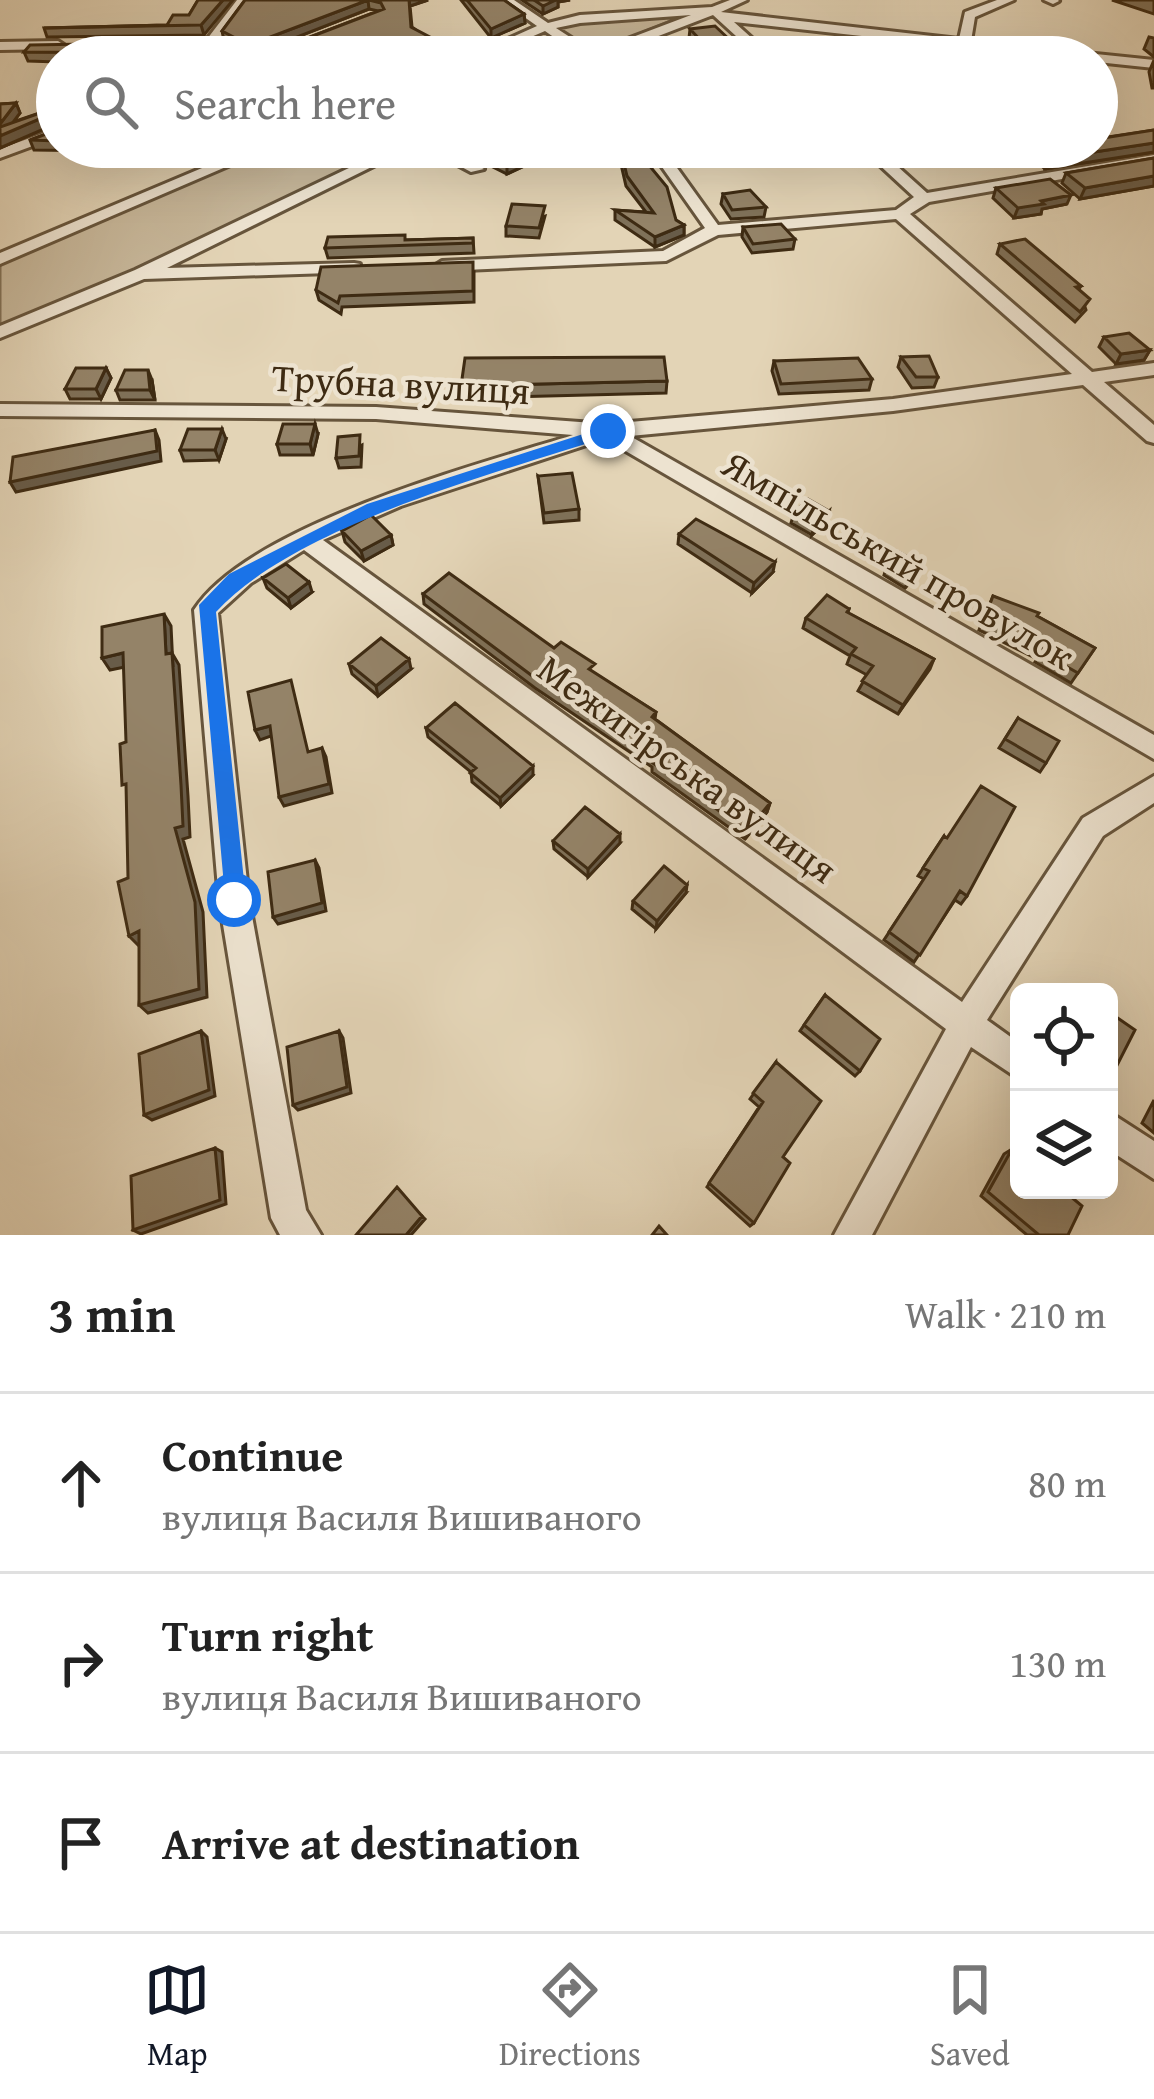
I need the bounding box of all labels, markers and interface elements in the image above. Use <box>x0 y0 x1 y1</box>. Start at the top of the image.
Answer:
search box <box>36 36 1118 168</box>
icon: search <box>78 69 144 135</box>
text: Search here <box>174 70 396 135</box>
street label: Трубна вулиця <box>271 348 531 418</box>
route end <box>581 404 635 458</box>
street label: Ямпільський провулок <box>711 434 1086 684</box>
street label: Межигірська вулиця <box>526 640 850 896</box>
route start <box>207 873 261 927</box>
map controls <box>1010 983 1118 1199</box>
button: locate <box>1010 983 1118 1091</box>
button: layers <box>1010 1091 1118 1199</box>
text: 3 min <box>48 1276 175 1351</box>
text: Walk · 210 m <box>905 1285 1106 1342</box>
text: Continue <box>162 1422 343 1487</box>
icon: ahead <box>48 1450 114 1516</box>
text: 80 m <box>1028 1454 1106 1511</box>
text: вулиця Василя Вишиваного <box>162 1487 642 1544</box>
text: Turn right <box>162 1602 374 1667</box>
icon: right <box>48 1630 114 1696</box>
text: 130 m <box>1009 1634 1106 1691</box>
text: вулиця Василя Вишиваного <box>162 1667 642 1724</box>
icon: arrive <box>48 1810 114 1876</box>
text: Arrive at destination <box>162 1810 580 1875</box>
tab: Map <box>144 1957 210 2077</box>
tab: Directions <box>499 1957 641 2077</box>
tab: Saved <box>930 1957 1010 2077</box>

